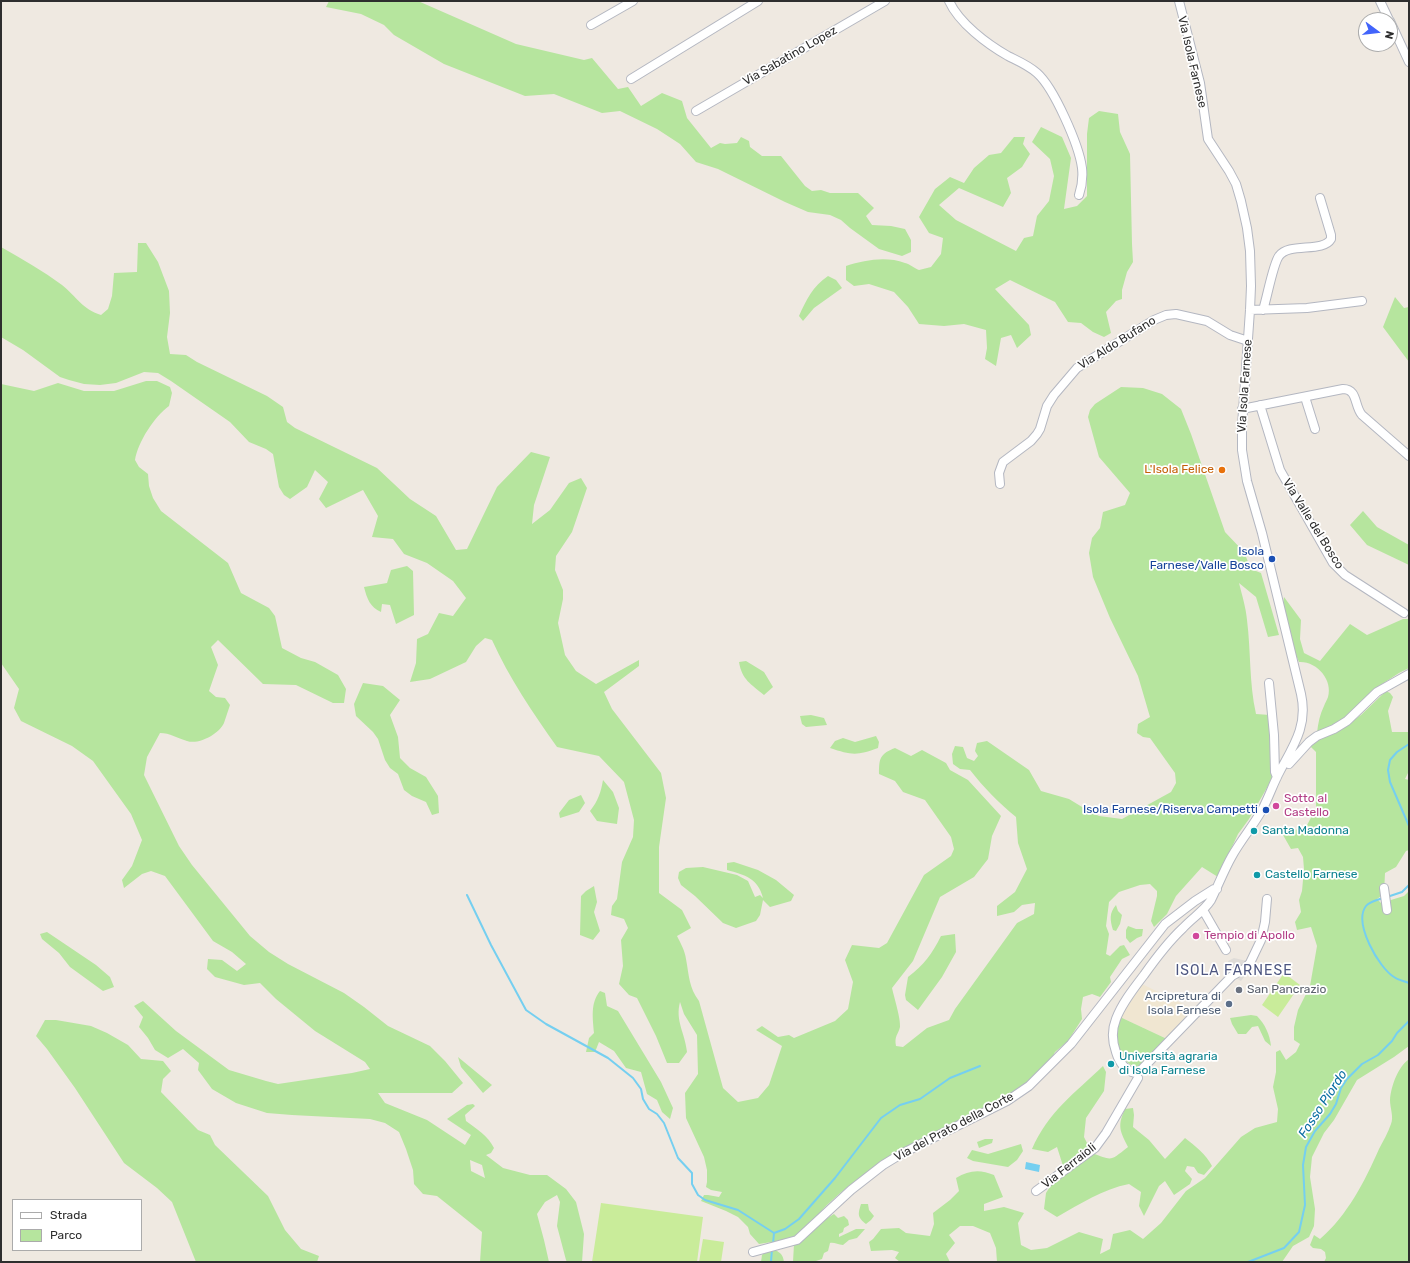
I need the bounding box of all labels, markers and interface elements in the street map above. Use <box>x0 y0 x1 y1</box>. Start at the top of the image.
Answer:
north arrow <box>1358 12 1398 52</box>
street label: Via Isola Farnese <box>1174 15 1210 109</box>
street label: Via Sabatino Lopez <box>740 23 840 89</box>
text: N <box>1382 29 1396 40</box>
street label: Via Aldo Bufano <box>1076 313 1158 373</box>
street label: Via Isola Farnese <box>1235 339 1255 433</box>
place label: L'Isola Felice <box>1144 463 1214 477</box>
marker: L'Isola Felice <box>1217 465 1227 475</box>
street label: Via Valle del Bosco <box>1279 476 1347 572</box>
place label: Isola Farnese/Valle Bosco <box>1150 545 1264 573</box>
marker: Isola Farnese/Valle Bosco <box>1267 554 1277 564</box>
place label: Sotto al Castello <box>1284 792 1329 820</box>
marker: Sotto al Castello <box>1271 801 1281 811</box>
place label: Isola Farnese/Riserva Campetti <box>1083 803 1258 817</box>
marker: Isola Farnese/Riserva Campetti <box>1261 805 1271 815</box>
place label: Santa Madonna <box>1262 824 1349 838</box>
marker: Santa Madonna <box>1249 826 1259 836</box>
place label: Castello Farnese <box>1265 868 1357 882</box>
marker: Castello Farnese <box>1252 870 1262 880</box>
place label: Tempio di Apollo <box>1204 929 1295 943</box>
marker: Tempio di Apollo <box>1191 931 1201 941</box>
district label: ISOLA FARNESE <box>1175 963 1293 979</box>
place label: San Pancrazio <box>1247 983 1326 997</box>
marker: San Pancrazio <box>1234 985 1244 995</box>
place label: Arcipretura di Isola Farnese <box>1145 990 1221 1018</box>
marker: Arcipretura di Isola Farnese <box>1224 999 1234 1009</box>
place label: Università agraria di Isola Farnese <box>1119 1050 1218 1078</box>
marker: Università agraria di Isola Farnese <box>1106 1059 1116 1069</box>
water label: Fosso Piordo <box>1295 1067 1351 1141</box>
street label: Via del Prato della Corte <box>892 1089 1016 1165</box>
street label: Via Ferraioli <box>1039 1140 1099 1192</box>
legend <box>12 1199 142 1251</box>
text: Strada <box>50 1208 87 1222</box>
text: Parco <box>50 1228 82 1242</box>

